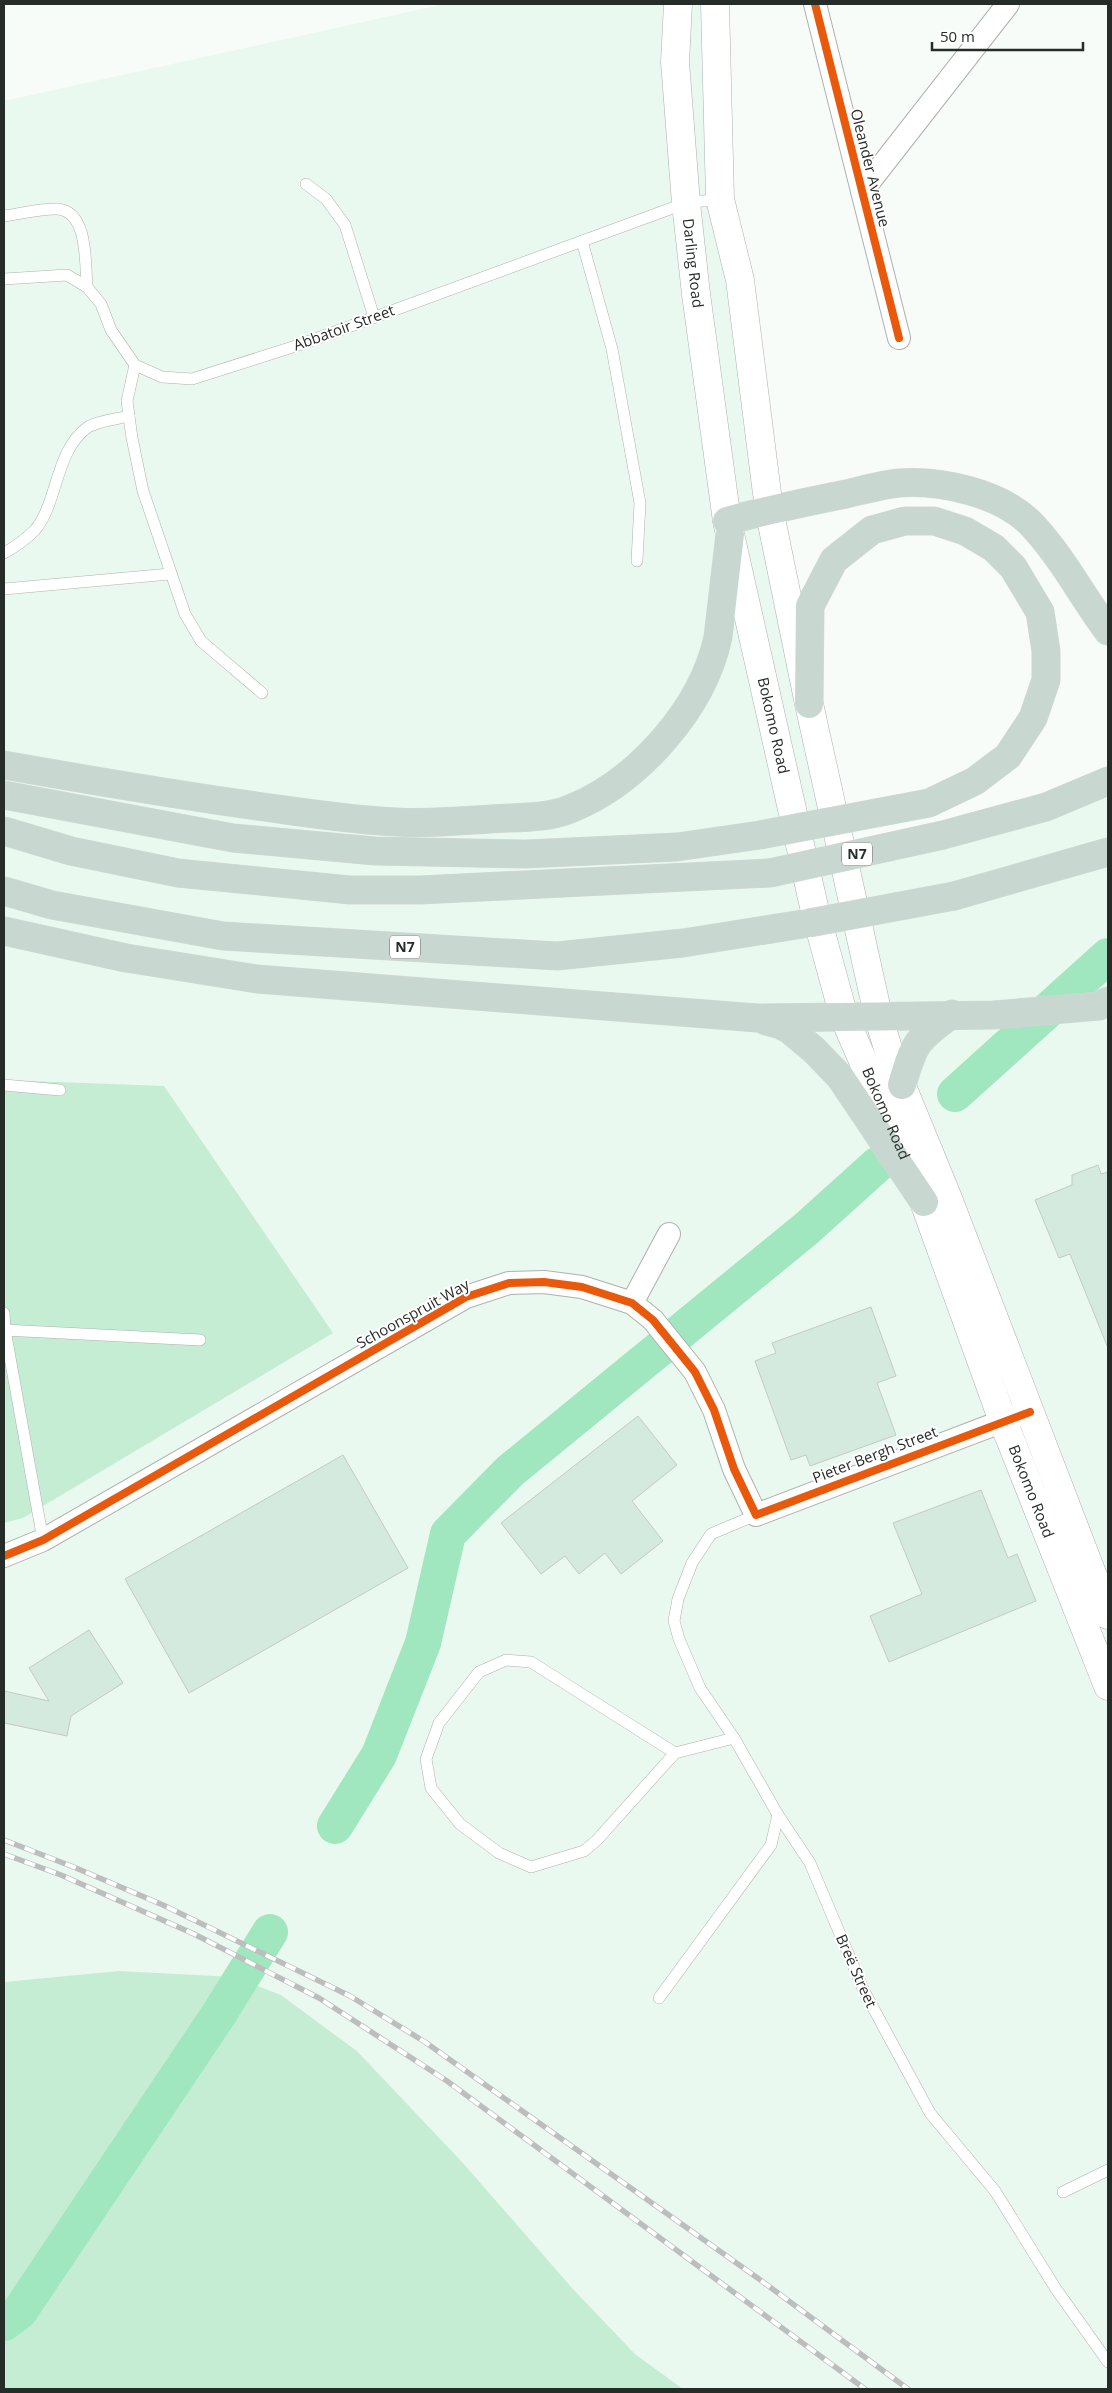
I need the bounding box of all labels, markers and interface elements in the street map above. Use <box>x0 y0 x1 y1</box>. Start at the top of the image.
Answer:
scale bar <box>932 20 1083 52</box>
text: 50 m <box>940 26 975 46</box>
street label: Oleander Avenue <box>847 107 895 229</box>
street label: Darling Road <box>679 217 709 309</box>
street label: Abbatoir Street <box>290 299 397 355</box>
street label: Bokomo Road <box>754 675 795 776</box>
road number: N7 <box>842 842 872 866</box>
road number: N7 <box>390 936 420 959</box>
street label: Bokomo Road <box>858 1064 915 1162</box>
street label: Schoonspruit Way <box>352 1274 473 1352</box>
street label: Pieter Bergh Street <box>809 1421 940 1487</box>
street label: Bokomo Road <box>1004 1442 1059 1540</box>
street label: Breë Street <box>832 1931 882 2011</box>

